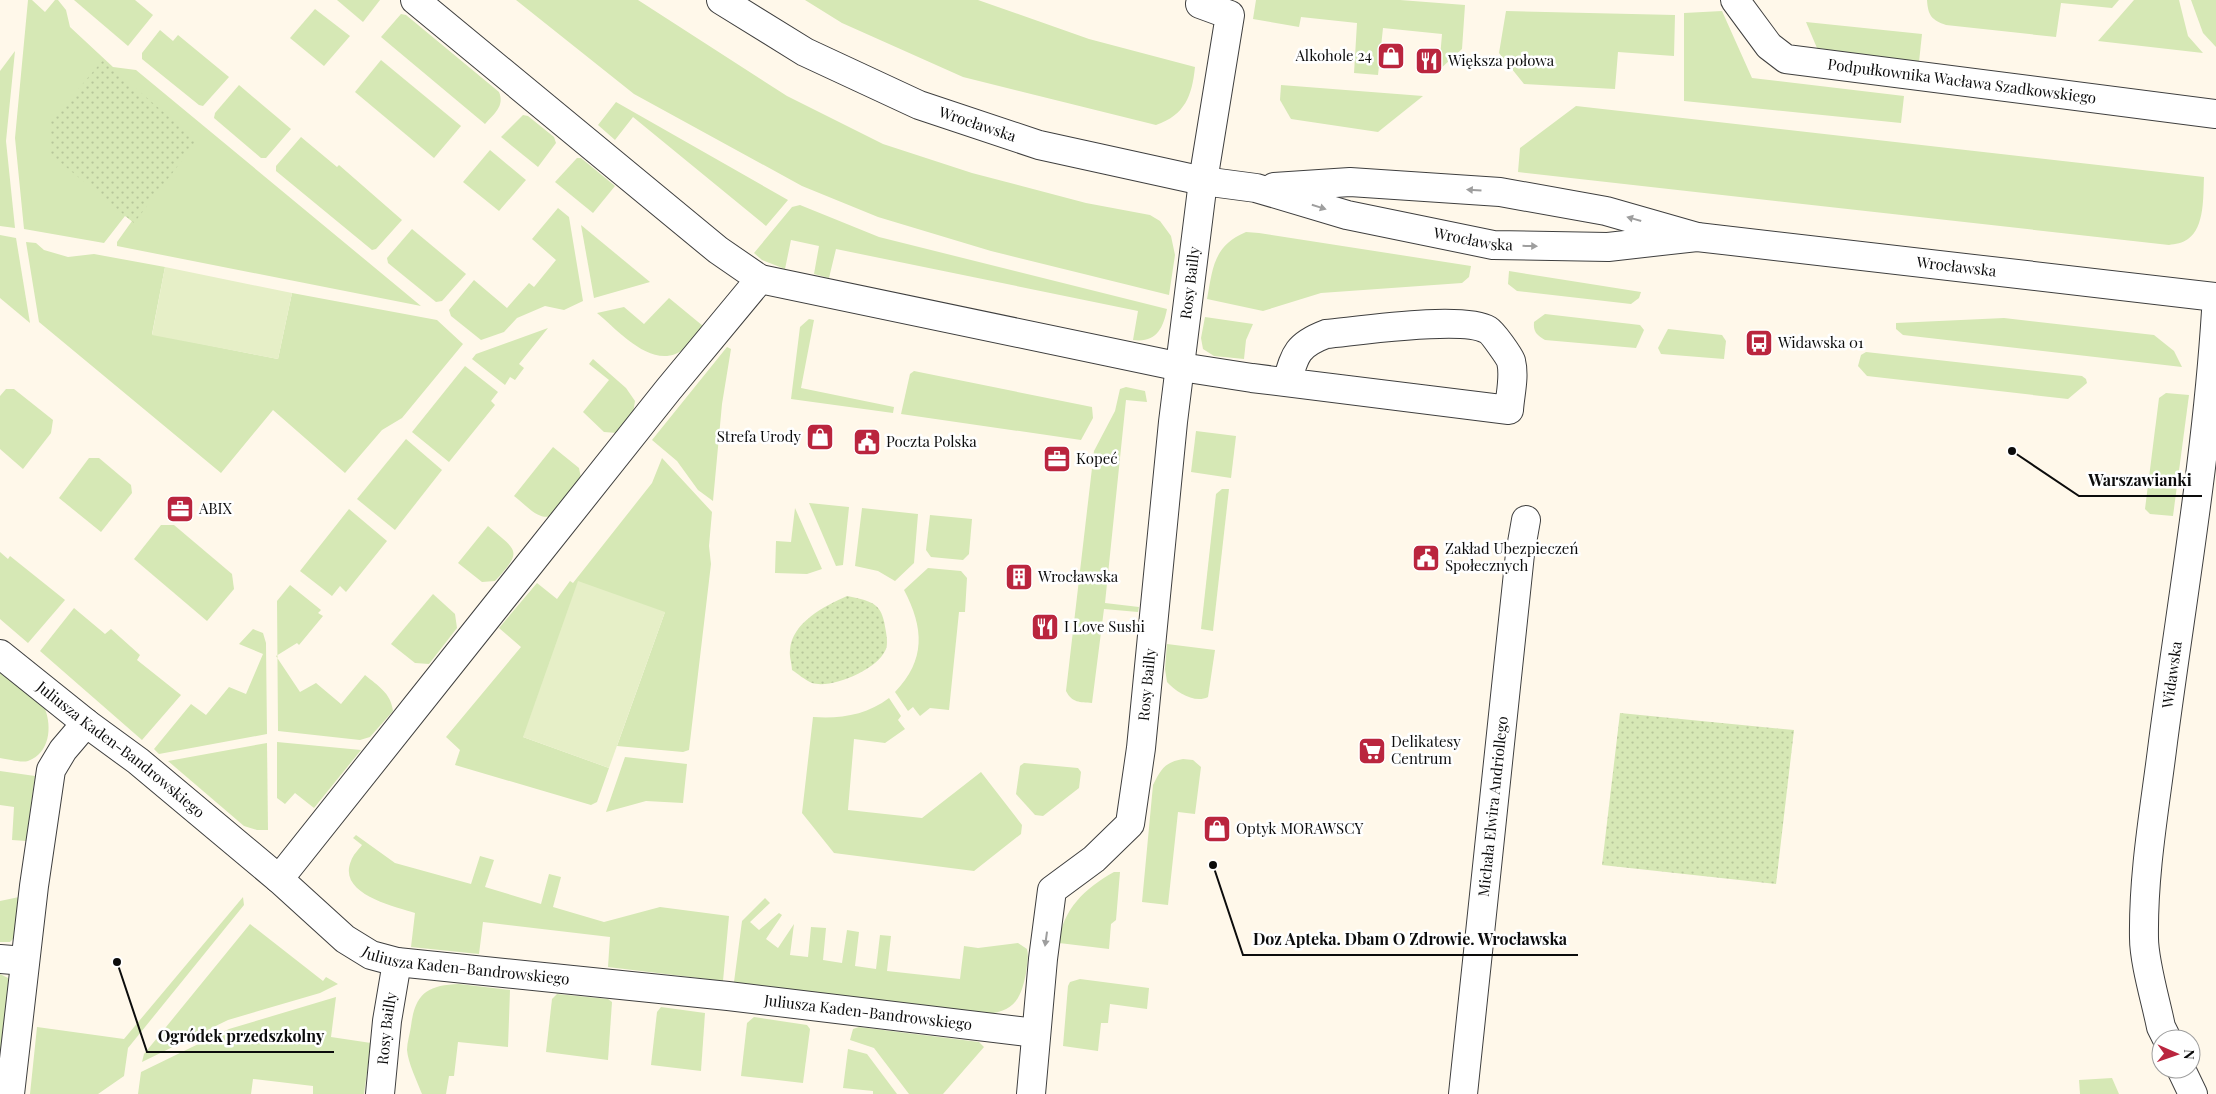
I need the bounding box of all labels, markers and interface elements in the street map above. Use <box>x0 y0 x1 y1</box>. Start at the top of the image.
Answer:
shop icon: Alkohole 24 <box>1376 41 1406 71</box>
place label: Alkohole 24 <box>1294 45 1372 65</box>
restaurant icon: Większa połowa <box>1414 46 1444 76</box>
place label: Większa połowa <box>1447 50 1555 70</box>
street label: Podpułkownika Wacława Szadkowskiego <box>1827 53 2098 108</box>
street label: Wrocławska <box>935 101 1019 146</box>
one-way arrow <box>1466 186 1482 194</box>
one-way arrow <box>1312 203 1327 211</box>
one-way arrow <box>1626 215 1641 223</box>
street label: Wrocławska <box>1431 222 1514 254</box>
one-way arrow <box>1522 242 1538 250</box>
street label: Rosy Bailly <box>1175 245 1204 320</box>
street label: Wrocławska <box>1915 251 1998 281</box>
bus stop icon: Widawska 01 <box>1744 328 1774 358</box>
place label: Widawska 01 <box>1777 332 1864 352</box>
shop icon: Strefa Urody <box>805 422 835 452</box>
place label: Strefa Urody <box>717 426 801 446</box>
public building icon: Poczta Polska <box>852 427 882 457</box>
place label: Poczta Polska <box>886 431 977 451</box>
office icon: Kopeć <box>1042 444 1072 474</box>
place label: Kopeć <box>1076 448 1118 468</box>
callout: Warszawianki <box>2079 465 2202 496</box>
text: Warszawianki <box>2087 469 2192 490</box>
office icon: ABIX <box>165 494 195 524</box>
place label: ABIX <box>198 498 232 518</box>
place label: Zakład Ubezpieczeń Społecznych <box>1445 538 1578 575</box>
public building icon: Zakład Ubezpieczeń Społecznych <box>1411 543 1441 573</box>
building icon: Wrocławska <box>1004 562 1034 592</box>
place label: Wrocławska <box>1037 566 1119 586</box>
restaurant icon: I Love Sushi <box>1030 612 1060 642</box>
place label: I Love Sushi <box>1064 616 1146 636</box>
street label: Widawska <box>2157 639 2186 711</box>
street label: Rosy Bailly <box>1133 647 1160 722</box>
street label: Juliusza Kaden-Bandrowskiego <box>32 676 209 822</box>
street label: Michała Elwira Andriollego <box>1473 715 1512 898</box>
place label: Delikatesy Centrum <box>1391 731 1461 768</box>
supermarket icon: Delikatesy Centrum <box>1357 736 1387 766</box>
shop icon: Optyk MORAWSCY <box>1202 814 1232 844</box>
place label: Optyk MORAWSCY <box>1236 818 1363 838</box>
callout: Doz Apteka. Dbam O Zdrowie. Wrocławska <box>1243 924 1578 955</box>
text: Doz Apteka. Dbam O Zdrowie. Wrocławska <box>1253 928 1568 949</box>
one-way arrow <box>1042 931 1050 947</box>
street label: Juliusza Kaden-Bandrowskiego <box>358 940 571 989</box>
street label: Juliusza Kaden-Bandrowskiego <box>762 989 973 1034</box>
street label: Rosy Bailly <box>372 990 401 1066</box>
callout: Ogródek przedszkolny <box>147 1021 334 1052</box>
text: Ogródek przedszkolny <box>158 1025 325 1046</box>
north arrow <box>2151 1029 2201 1079</box>
text: N <box>2180 1049 2199 1060</box>

